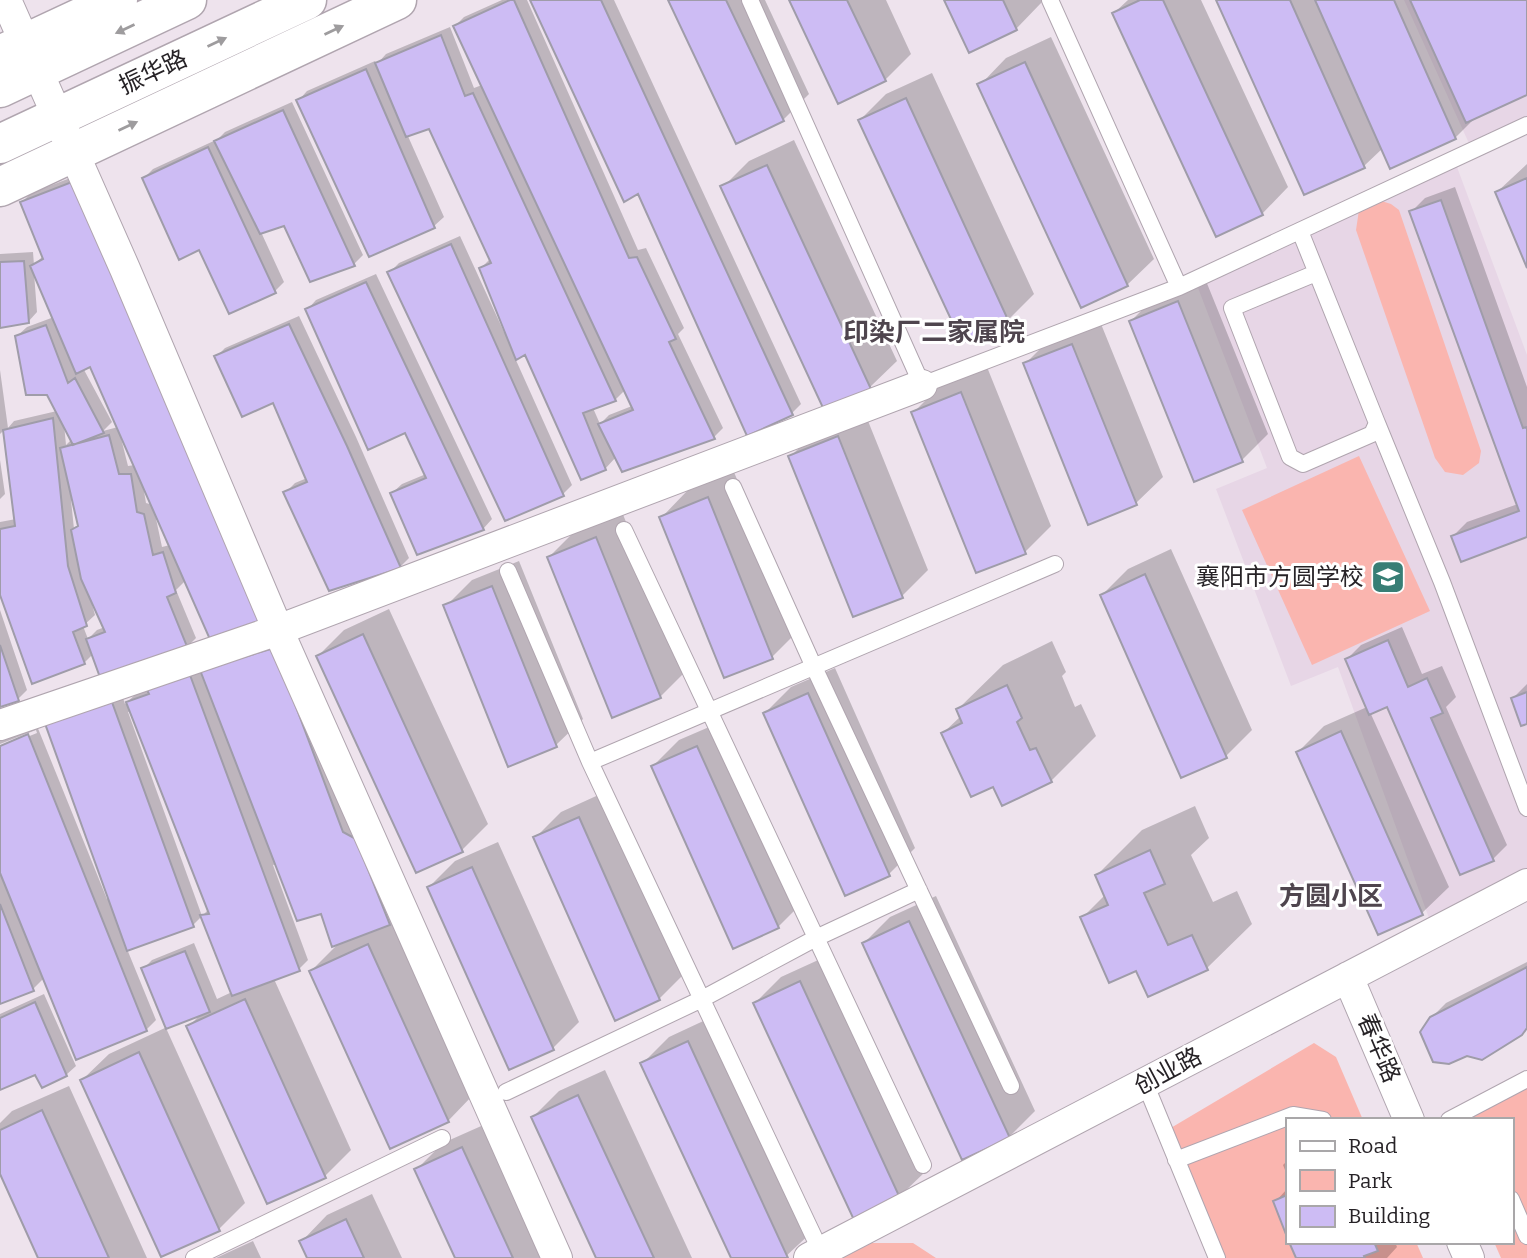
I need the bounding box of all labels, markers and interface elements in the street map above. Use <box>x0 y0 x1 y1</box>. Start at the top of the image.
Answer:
one-way arrow <box>115 23 135 35</box>
one-way arrow <box>324 24 344 35</box>
one-way arrow <box>207 36 227 48</box>
street label: 振华路 <box>114 44 192 100</box>
one-way arrow <box>118 121 138 132</box>
district label: 印染厂二家属院 <box>843 317 1025 348</box>
school or university icon: 襄阳市方圆学校 <box>1369 558 1407 596</box>
place label: 襄阳市方圆学校 <box>1196 563 1364 591</box>
district label: 方圆小区 <box>1279 881 1383 912</box>
street label: 春华路 <box>1352 1009 1406 1087</box>
street label: 创业路 <box>1130 1042 1206 1100</box>
legend <box>1286 1118 1513 1244</box>
text: Road <box>1348 1133 1397 1159</box>
text: Park <box>1348 1168 1392 1194</box>
text: Building <box>1348 1203 1431 1229</box>

